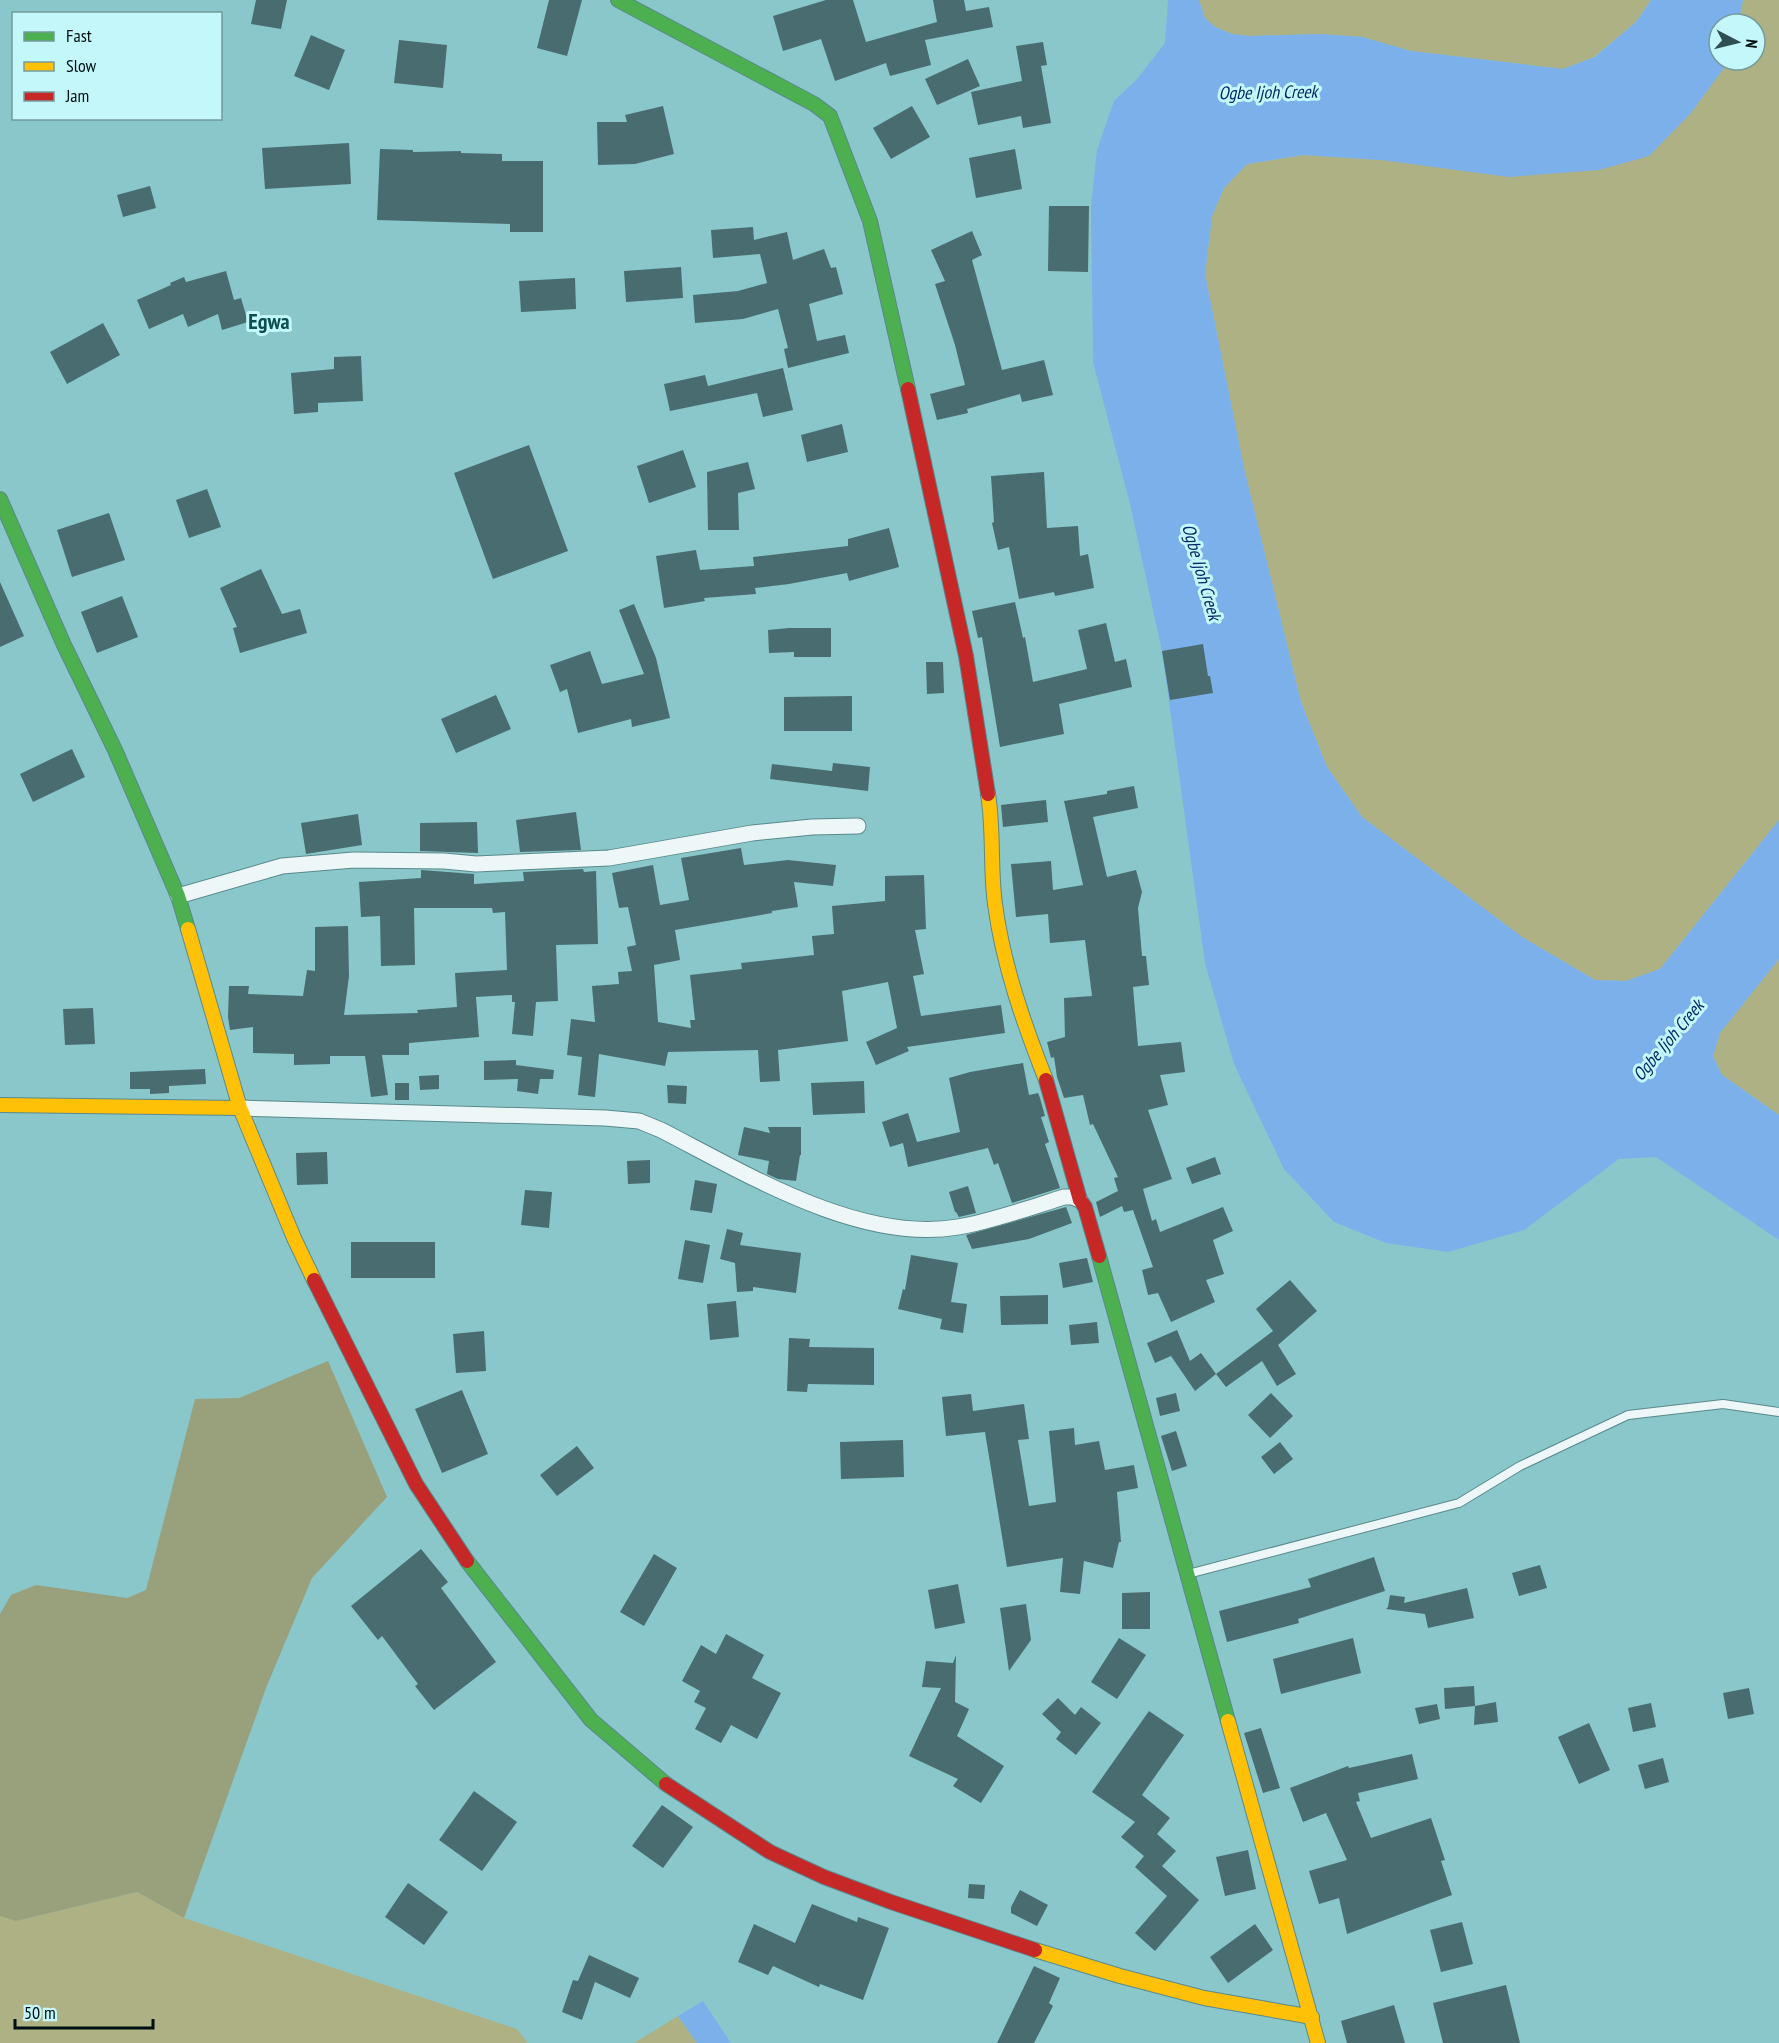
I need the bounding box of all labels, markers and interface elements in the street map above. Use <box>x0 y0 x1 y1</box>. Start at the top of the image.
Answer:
legend <box>12 12 222 120</box>
north arrow <box>1707 12 1767 72</box>
text: Fast <box>66 24 92 47</box>
text: N <box>1741 38 1762 49</box>
text: Slow <box>66 54 97 77</box>
water label: Ogbe Ijoh Creek <box>1218 80 1320 104</box>
text: Jam <box>65 84 89 107</box>
district label: Egwa <box>248 307 290 335</box>
water label: Ogbe Ijoh Creek <box>1177 521 1227 625</box>
water label: Ogbe Ijoh Creek <box>1627 993 1710 1085</box>
scale bar <box>15 1992 153 2030</box>
text: 50 m <box>24 2001 56 2024</box>

